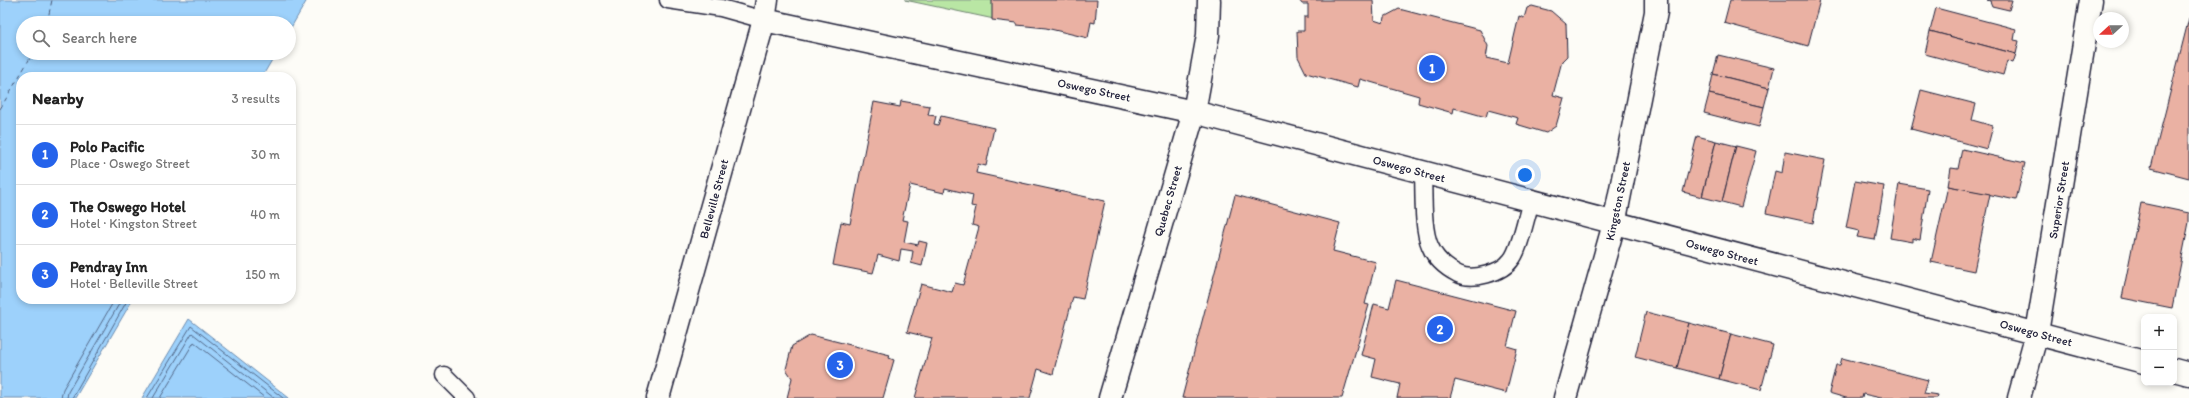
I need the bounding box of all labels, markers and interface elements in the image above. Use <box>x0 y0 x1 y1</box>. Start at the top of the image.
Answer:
north arrow <box>2093 12 2129 48</box>
search box <box>16 16 296 60</box>
icon: search <box>30 27 52 49</box>
text: Search here <box>62 29 137 47</box>
pin: 1 <box>1419 53 1445 83</box>
street label: Oswego Street <box>1056 75 1132 105</box>
text: Nearby <box>32 88 84 108</box>
text: 3 results <box>231 91 280 106</box>
text: Polo Pacific <box>70 138 145 156</box>
text: 1 <box>42 147 48 162</box>
text: 30 m <box>251 147 280 162</box>
street label: Oswego Street <box>1371 153 1447 186</box>
text: Place · Oswego Street <box>70 156 190 171</box>
street label: Belleville Street <box>697 157 731 240</box>
street label: Kingston Street <box>1603 160 1633 242</box>
street label: Superior Street <box>2046 160 2072 240</box>
street label: Quebec Street <box>1151 163 1185 238</box>
your location <box>1515 165 1535 185</box>
text: The Oswego Hotel <box>70 198 186 216</box>
text: 2 <box>42 207 48 222</box>
text: 40 m <box>250 207 280 222</box>
text: Hotel · Kingston Street <box>70 216 197 231</box>
street label: Oswego Street <box>1684 236 1760 269</box>
text: Pendray Inn <box>70 258 148 276</box>
text: 3 <box>41 267 49 282</box>
text: 150 m <box>245 267 280 282</box>
text: Hotel · Belleville Street <box>70 276 198 291</box>
pin: 2 <box>1427 314 1453 344</box>
map controls <box>2141 314 2177 386</box>
button: + <box>2141 314 2177 350</box>
street label: Oswego Street <box>1998 317 2074 350</box>
pin: 3 <box>827 350 853 380</box>
button: − <box>2141 350 2177 386</box>

